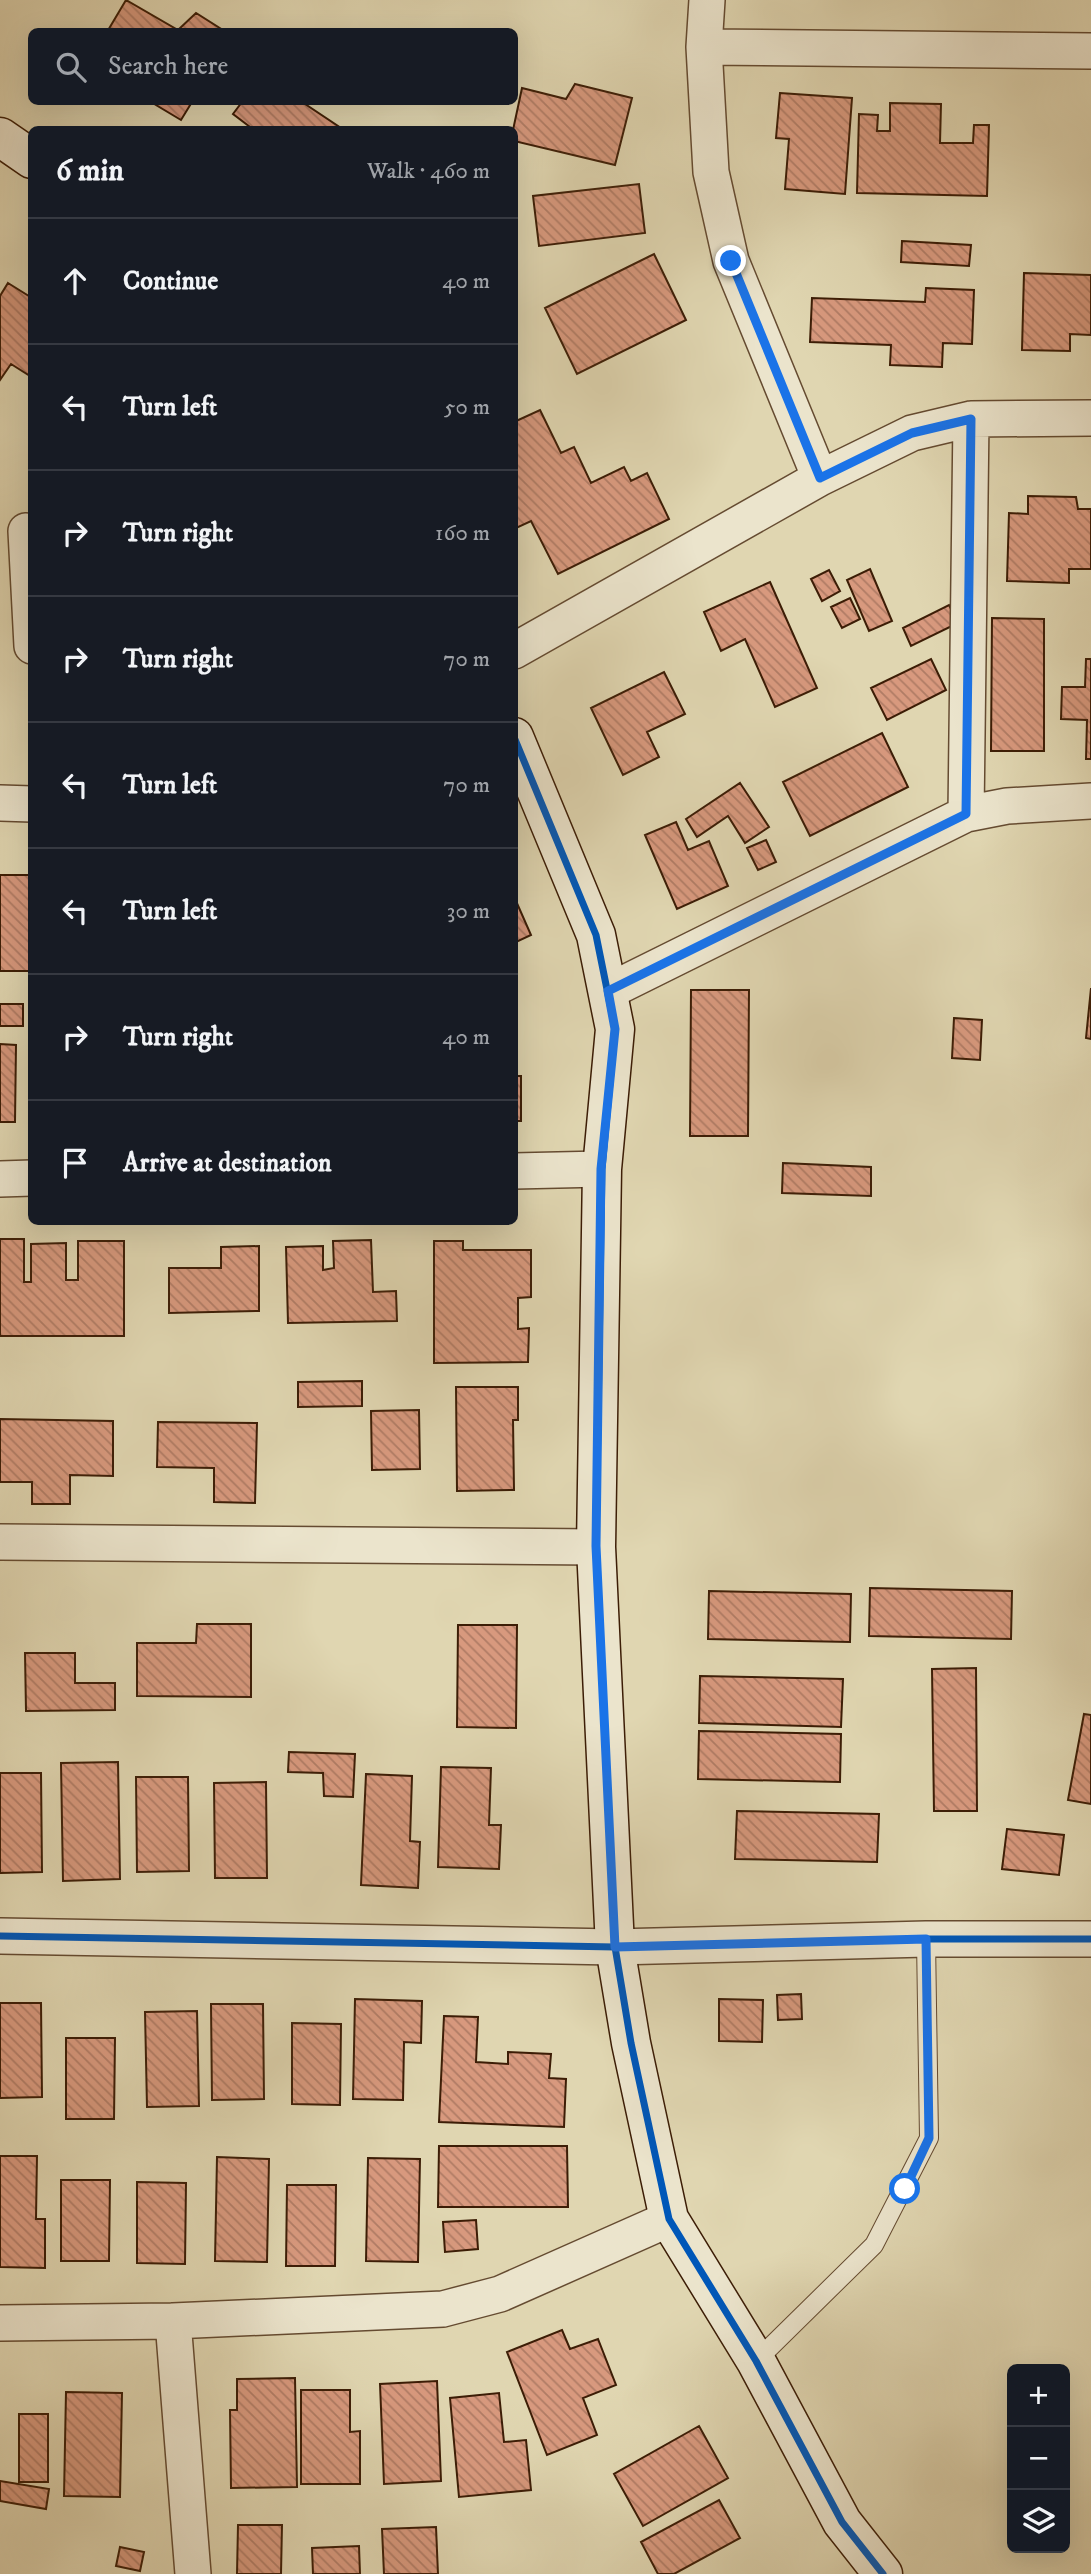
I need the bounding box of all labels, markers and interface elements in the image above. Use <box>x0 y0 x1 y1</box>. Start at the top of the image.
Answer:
search box <box>28 28 518 105</box>
icon: search <box>52 48 90 86</box>
text: Search here <box>108 50 228 83</box>
text: 6 min <box>56 153 124 190</box>
text: Walk · 460 m <box>367 157 490 186</box>
route end <box>715 245 746 276</box>
icon: ahead <box>56 262 94 300</box>
text: Continue <box>123 265 218 298</box>
text: 40 m <box>442 267 490 296</box>
icon: left <box>56 388 94 426</box>
text: Turn left <box>123 391 217 424</box>
text: 50 m <box>444 393 490 422</box>
icon: right <box>56 514 94 552</box>
text: Turn right <box>123 517 233 550</box>
text: 160 m <box>435 519 490 548</box>
icon: right <box>56 640 94 678</box>
text: Turn right <box>123 643 233 676</box>
text: 70 m <box>443 645 490 674</box>
icon: left <box>56 766 94 804</box>
text: Turn left <box>123 769 217 802</box>
text: 70 m <box>443 771 490 800</box>
icon: left <box>56 892 94 930</box>
text: Turn left <box>123 895 217 928</box>
text: 30 m <box>447 897 490 926</box>
icon: right <box>56 1018 94 1056</box>
text: Turn right <box>123 1021 233 1054</box>
text: 40 m <box>442 1023 490 1052</box>
icon: arrive <box>56 1144 94 1182</box>
text: Arrive at destination <box>123 1147 332 1180</box>
route start <box>889 2173 920 2204</box>
map controls <box>1007 2364 1070 2553</box>
button: + <box>1007 2364 1070 2427</box>
button: − <box>1007 2427 1070 2490</box>
button: layers <box>1007 2490 1070 2553</box>

